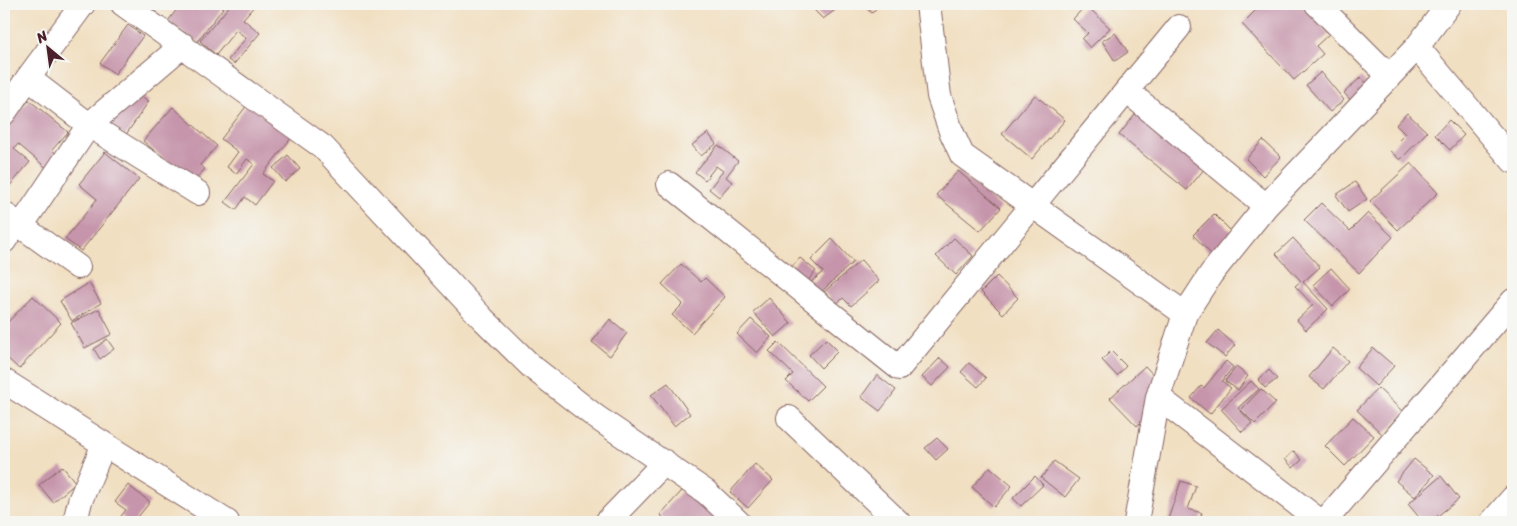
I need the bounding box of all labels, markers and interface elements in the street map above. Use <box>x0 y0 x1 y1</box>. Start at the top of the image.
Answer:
north arrow <box>22 22 72 72</box>
text: N <box>31 24 53 51</box>

